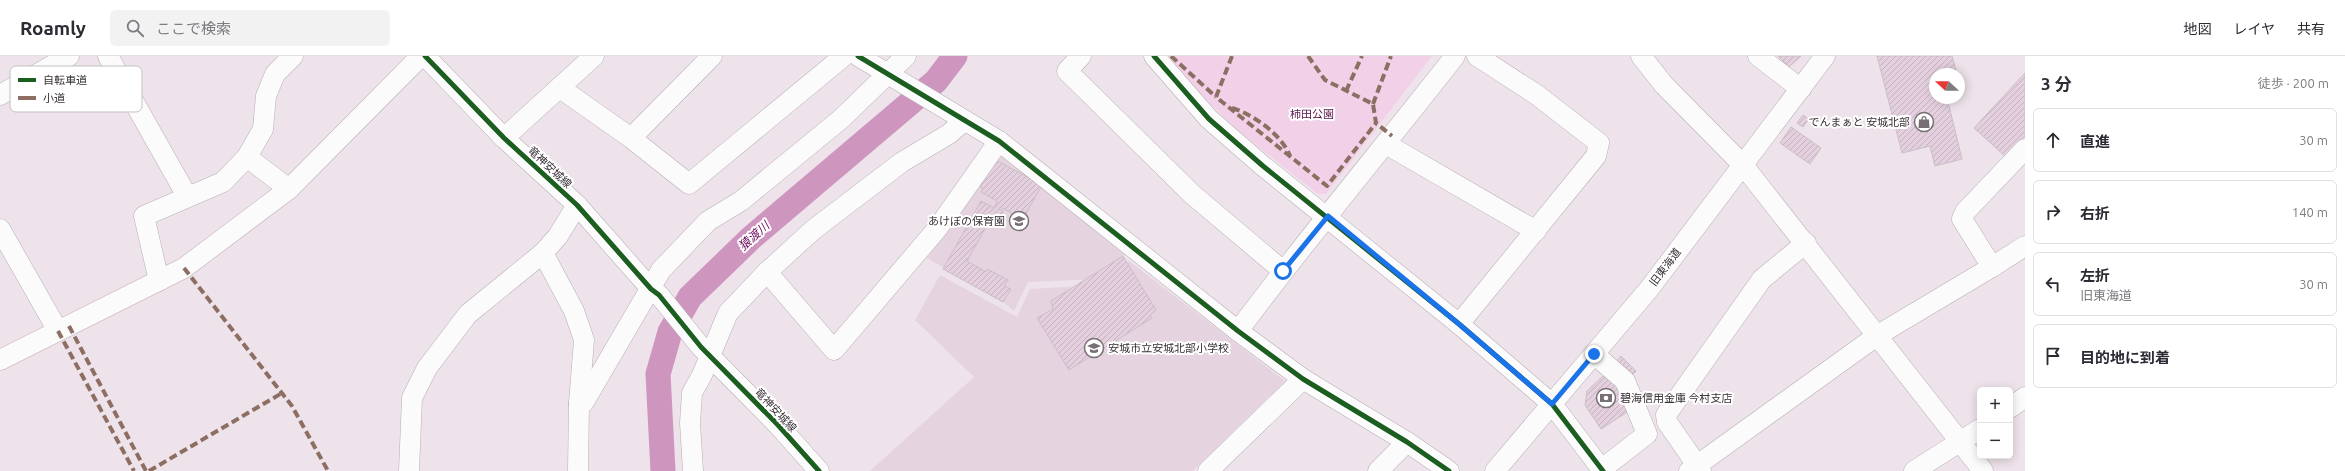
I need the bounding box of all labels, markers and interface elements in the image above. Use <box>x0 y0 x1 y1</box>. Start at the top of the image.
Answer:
search box <box>110 10 390 46</box>
text: Roamly <box>20 17 86 39</box>
icon: search <box>124 17 146 39</box>
text: ここで検索 <box>156 20 231 37</box>
text: 地図 <box>2183 21 2211 37</box>
text: レイヤ <box>2233 21 2275 37</box>
text: 共有 <box>2297 21 2325 37</box>
legend <box>10 66 142 112</box>
north arrow <box>1929 68 1965 104</box>
text: 自転車道 <box>43 74 87 86</box>
text: 3 分 <box>2041 74 2072 93</box>
text: 徒歩 · 200 m <box>2258 76 2329 90</box>
text: 小道 <box>43 92 65 104</box>
park label: 柿田公園 <box>1290 108 1334 120</box>
shop icon: でんまぁと 安城北部 <box>1913 111 1935 133</box>
place label: でんまぁと 安城北部 <box>1808 116 1910 128</box>
icon: ahead <box>2042 129 2064 151</box>
text: 直進 <box>2080 133 2110 150</box>
text: 30 m <box>2299 133 2328 147</box>
street label: 竜神安城線 <box>526 144 574 190</box>
icon: right <box>2042 201 2064 223</box>
text: 右折 <box>2080 205 2110 222</box>
text: 140 m <box>2292 205 2328 219</box>
school or university icon: あけぼの保育園 <box>1008 210 1030 232</box>
place label: あけぼの保育園 <box>928 215 1005 227</box>
water label: 猿渡川 <box>736 217 773 253</box>
street label: 旧東海道 <box>1647 246 1683 288</box>
route start <box>1274 262 1292 280</box>
text: 左折 <box>2080 267 2110 284</box>
icon: left <box>2042 273 2064 295</box>
text: 30 m <box>2299 277 2328 291</box>
text: 旧東海道 <box>2080 288 2132 302</box>
school or university icon: 安城市立安城北部小学校 <box>1083 337 1105 359</box>
place label: 安城市立安城北部小学校 <box>1108 342 1229 354</box>
route end <box>1585 345 1603 363</box>
icon: arrive <box>2042 345 2064 367</box>
text: 目的地に到着 <box>2080 349 2170 366</box>
street label: 竜神安城線 <box>753 386 799 434</box>
bank icon: 碧海信用金庫 今村支店 <box>1595 387 1617 409</box>
map controls <box>1977 387 2013 459</box>
button: + <box>1977 387 2013 423</box>
place label: 碧海信用金庫 今村支店 <box>1620 392 1733 404</box>
button: − <box>1977 423 2013 459</box>

